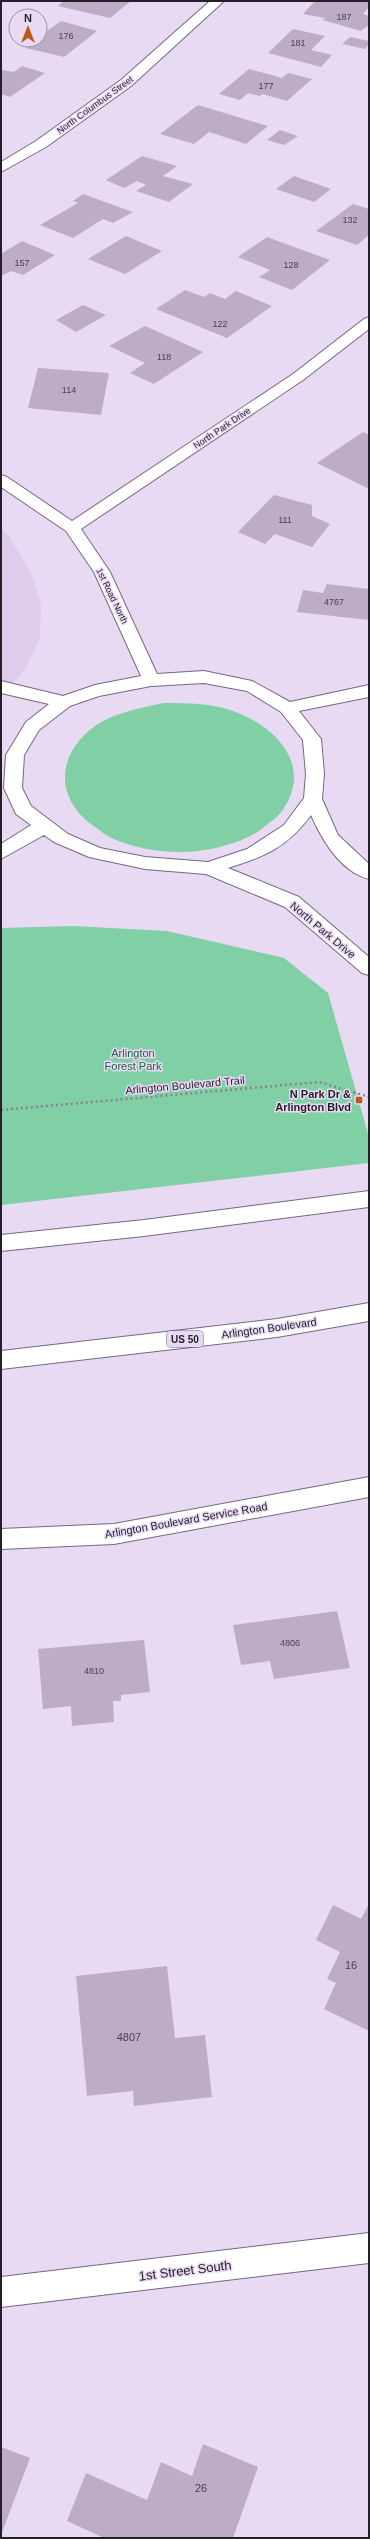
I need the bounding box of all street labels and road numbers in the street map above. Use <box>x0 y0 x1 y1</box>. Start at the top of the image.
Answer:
street label: North Columbus Street <box>55 74 135 136</box>
street label: North Park Drive <box>192 405 252 451</box>
street label: 1st Road North <box>94 567 130 625</box>
street label: North Park Drive <box>288 899 358 961</box>
street label: Arlington Boulevard Trail <box>125 1074 245 1096</box>
street label: Arlington Boulevard <box>221 1315 317 1341</box>
road number: US 50 <box>167 1331 203 1347</box>
street label: Arlington Boulevard Service Road <box>104 1500 268 1540</box>
street label: 1st Street South <box>138 2257 232 2284</box>

